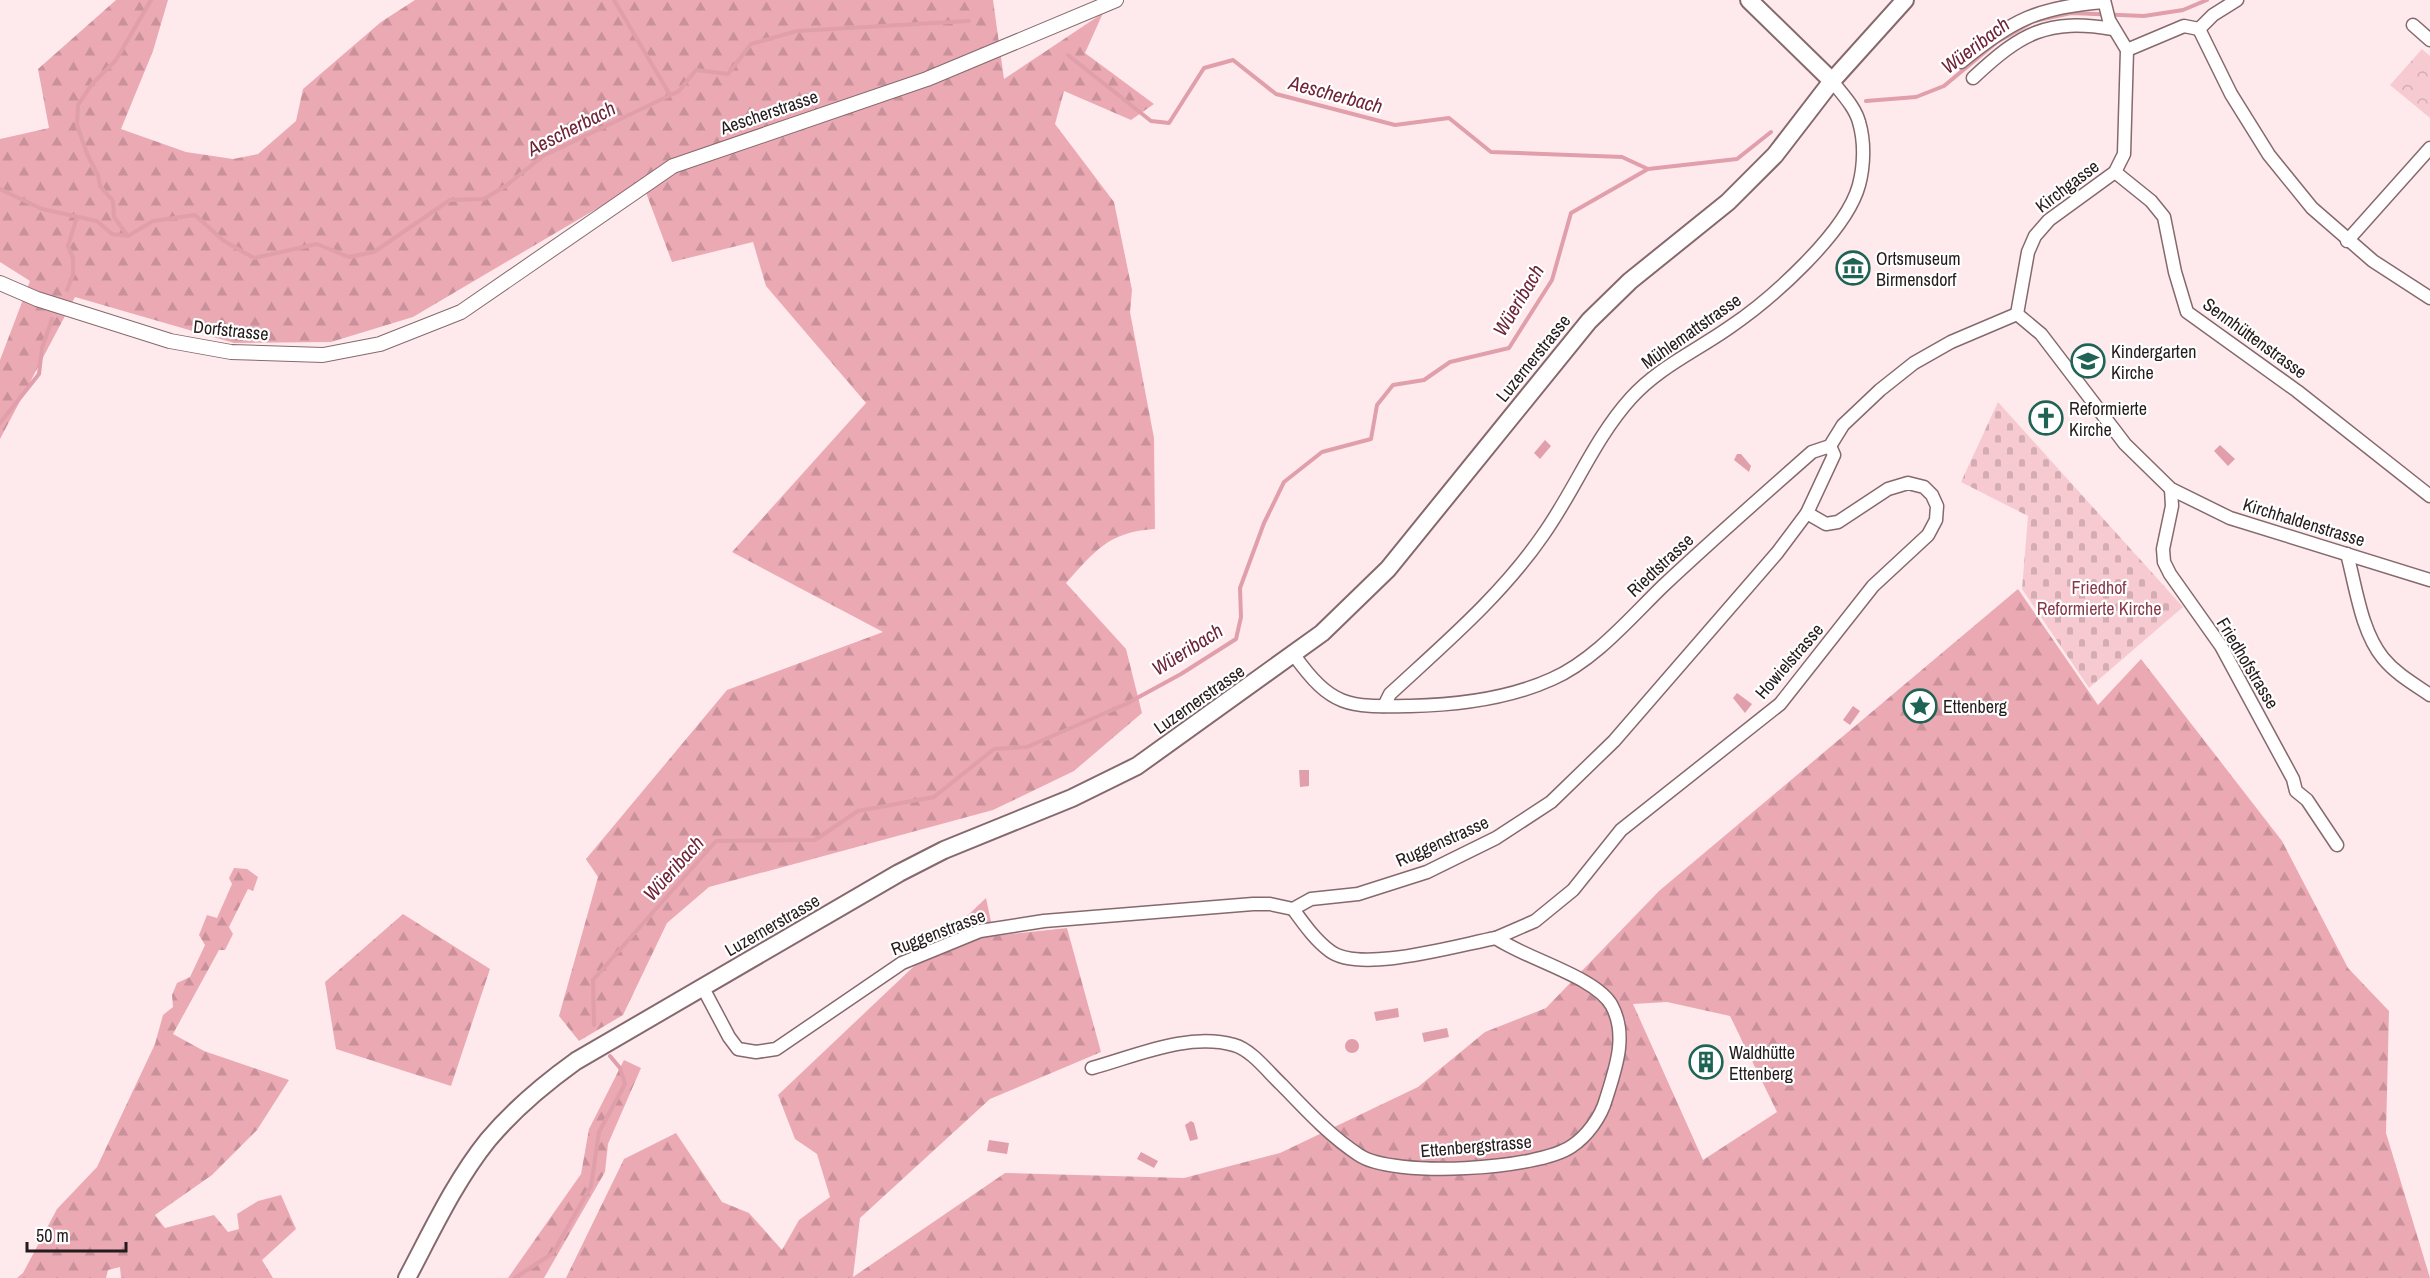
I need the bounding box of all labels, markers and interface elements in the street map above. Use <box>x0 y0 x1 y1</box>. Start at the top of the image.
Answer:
water label: Wüeribach <box>1935 10 2015 80</box>
water label: Aescherbach <box>1285 68 1386 119</box>
street label: Aescherstrasse <box>716 84 821 141</box>
water label: Aescherbach <box>521 94 620 162</box>
street label: Kirchgasse <box>2030 154 2104 218</box>
place label: Ortsmuseum Birmensdorf <box>1876 246 1960 292</box>
museum icon: Ortsmuseum Birmensdorf <box>1835 250 1871 286</box>
water label: Wüeribach <box>1486 259 1550 341</box>
street label: Mühlemattstrasse <box>1636 287 1746 375</box>
street label: Sennhüttenstrasse <box>2198 292 2312 384</box>
street label: Luzernerstrasse <box>1490 309 1576 407</box>
street label: Dorfstrasse <box>192 314 270 346</box>
place label: Kindergarten Kirche <box>2111 339 2196 385</box>
school or university icon: Kindergarten Kirche <box>2070 343 2106 379</box>
place label: Reformierte Kirche <box>2069 396 2147 442</box>
church icon: Reformierte Kirche <box>2028 400 2064 436</box>
street label: Kirchhaldenstrasse <box>2240 492 2368 552</box>
street label: Riedtstrasse <box>1621 528 1699 602</box>
park label: Friedhof Reformierte Kirche <box>2037 575 2161 621</box>
street label: Friedhofstrasse <box>2211 613 2285 713</box>
water label: Wüeribach <box>1146 617 1228 681</box>
street label: Howielstrasse <box>1749 618 1829 704</box>
street label: Luzernerstrasse <box>1148 658 1250 740</box>
place icon: Ettenberg <box>1902 688 1938 724</box>
place label: Ettenberg <box>1943 694 2008 719</box>
street label: Ruggenstrasse <box>1392 809 1492 873</box>
water label: Wüeribach <box>637 830 709 906</box>
street label: Luzernerstrasse <box>720 888 824 962</box>
street label: Ruggenstrasse <box>887 903 989 961</box>
place label: Waldhütte Ettenberg <box>1729 1040 1795 1086</box>
building icon: Waldhütte Ettenberg <box>1688 1044 1724 1080</box>
street label: Ettenbergstrasse <box>1419 1129 1533 1163</box>
scale bar <box>27 1215 126 1253</box>
text: 50 m <box>36 1223 69 1248</box>

